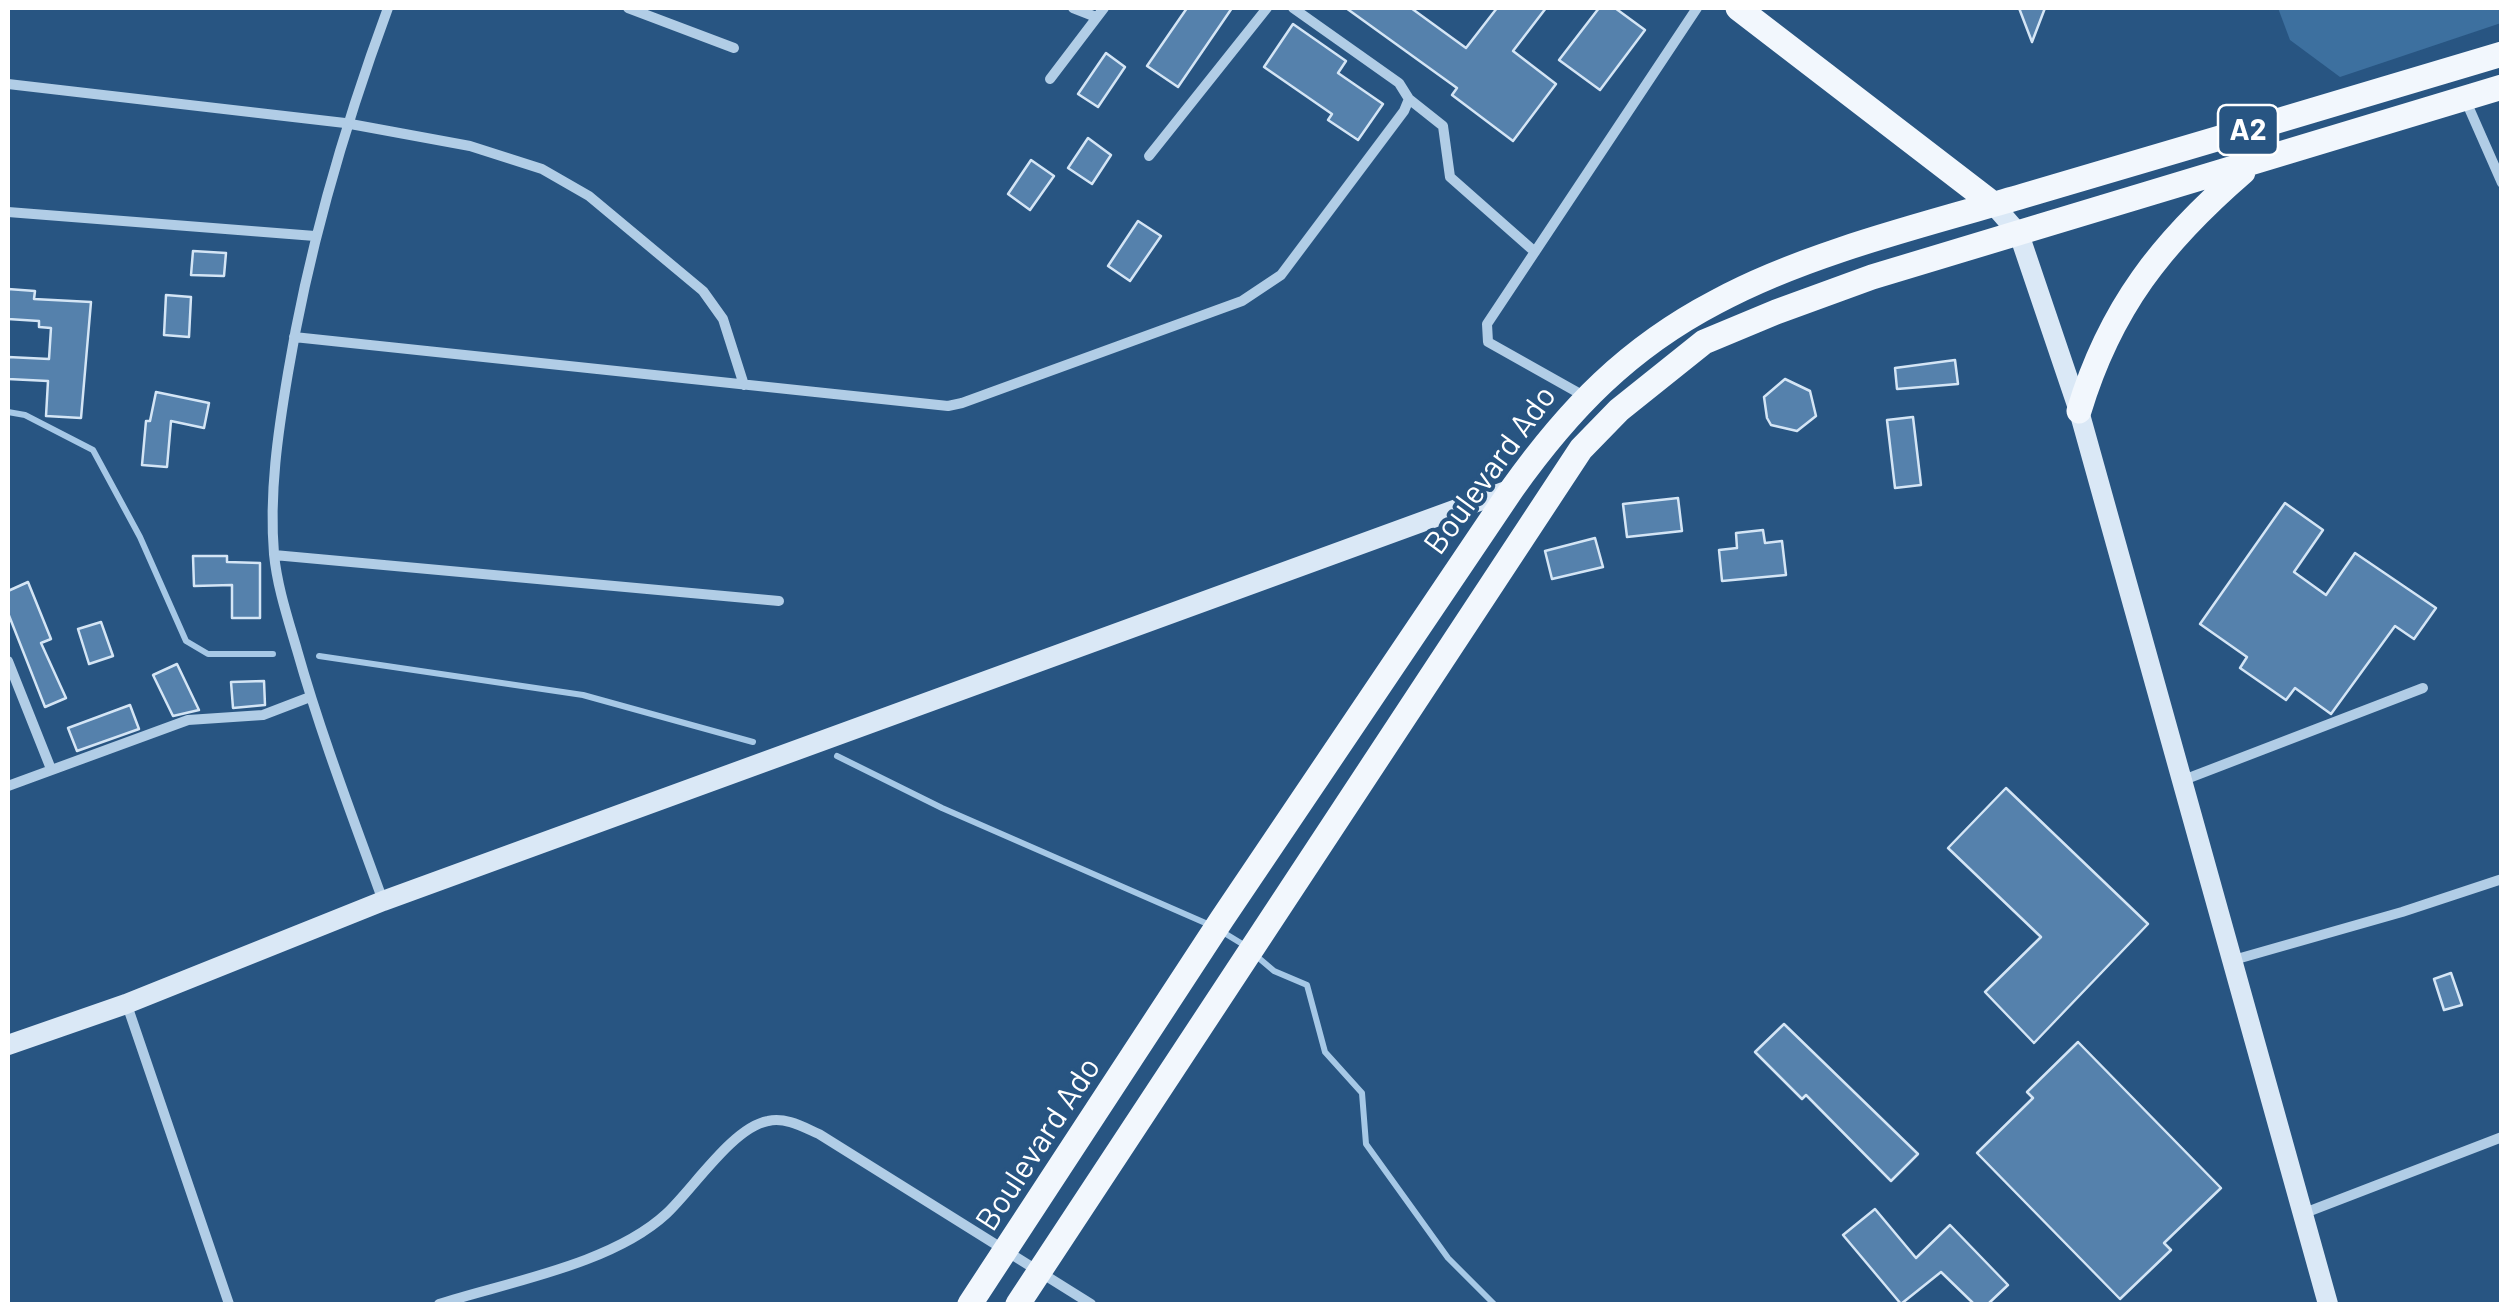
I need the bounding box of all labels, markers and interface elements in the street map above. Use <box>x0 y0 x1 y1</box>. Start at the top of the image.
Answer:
road number: A2 <box>2218 105 2278 155</box>
street label: Boulevard Ado <box>1416 378 1564 562</box>
street label: Boulevard Ado <box>968 1050 1108 1238</box>

